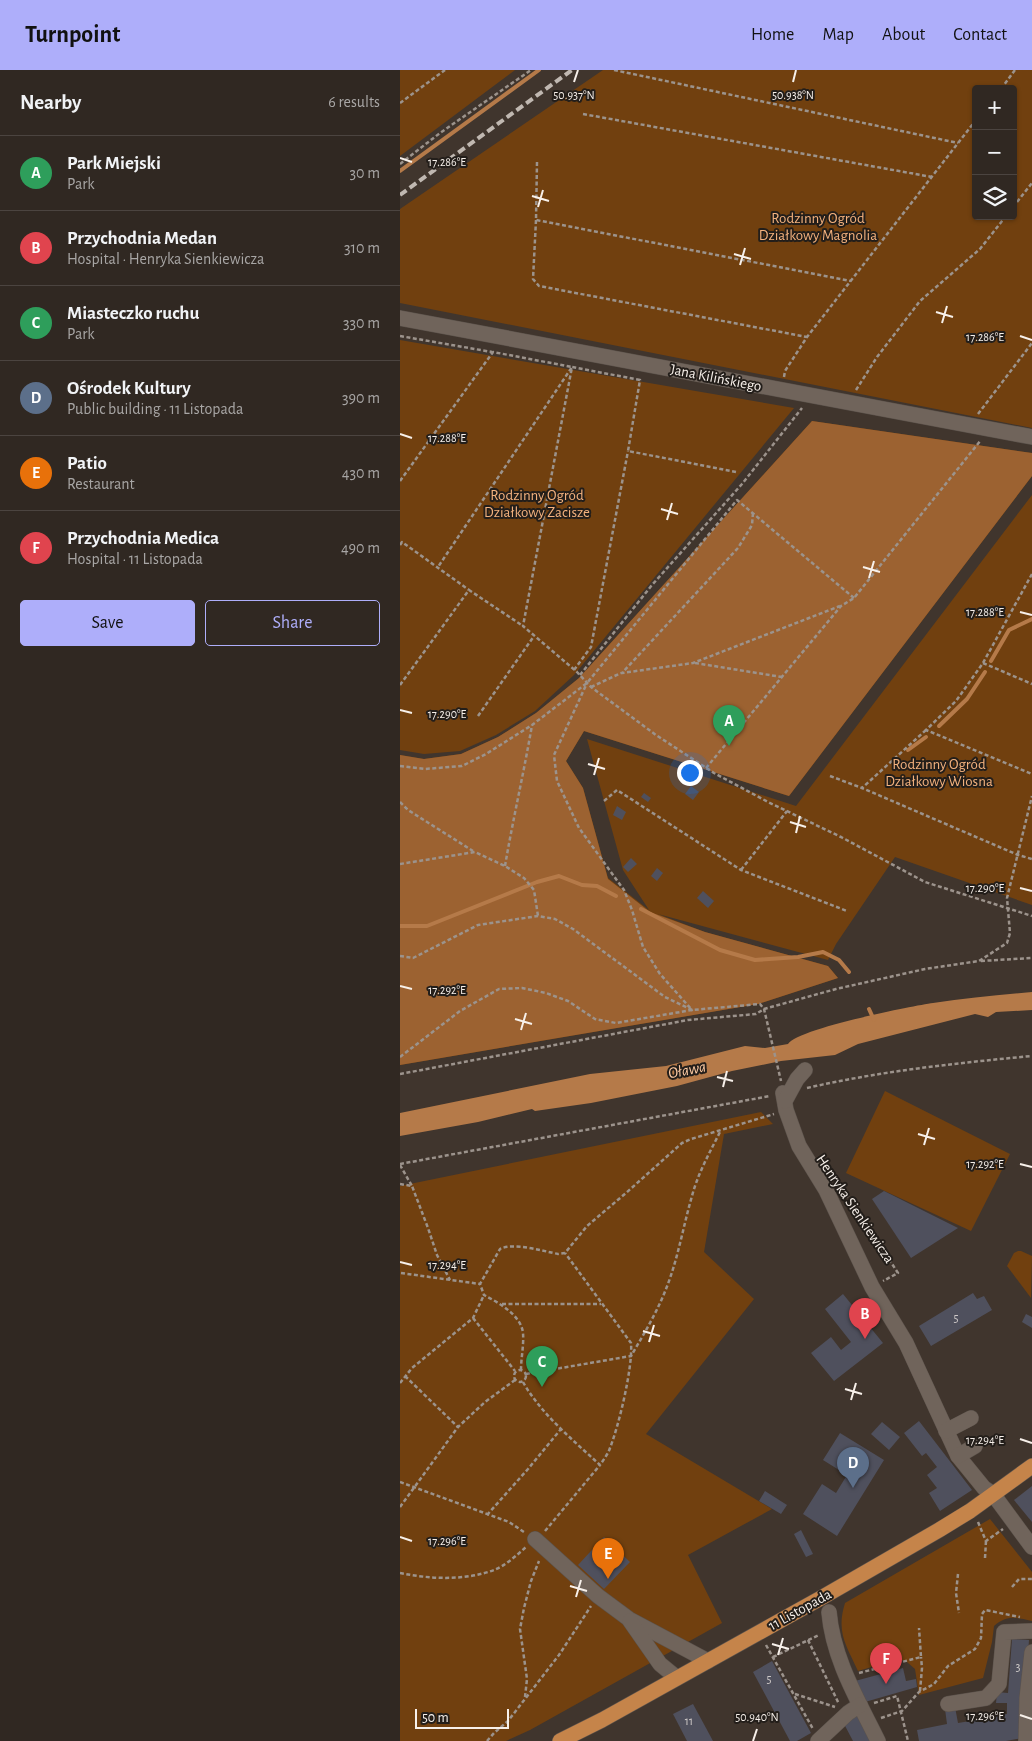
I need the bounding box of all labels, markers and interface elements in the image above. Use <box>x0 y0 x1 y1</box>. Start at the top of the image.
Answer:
text: Turnpoint <box>25 23 120 47</box>
text: Home <box>751 26 794 44</box>
text: Map <box>822 26 854 44</box>
text: About <box>882 26 925 44</box>
text: Contact <box>953 26 1007 44</box>
map controls <box>972 85 1017 220</box>
button: + <box>972 85 1017 130</box>
text: 50.937°N <box>553 89 595 101</box>
text: 50.938°N <box>772 89 814 101</box>
text: Nearby <box>20 92 81 113</box>
text: 6 results <box>328 94 380 110</box>
button: − <box>972 130 1017 175</box>
text: Park Miejski <box>67 154 161 173</box>
text: 17.286°E <box>428 156 466 168</box>
text: A <box>31 165 41 181</box>
text: 30 m <box>350 165 380 181</box>
button: layers <box>972 175 1017 220</box>
text: Park <box>67 176 95 192</box>
park label: Rodzinny Ogród Działkowy Magnolia <box>759 211 877 243</box>
text: Przychodnia Medan <box>67 229 217 248</box>
text: B <box>31 240 41 256</box>
text: 310 m <box>344 240 380 256</box>
text: Hospital · Henryka Sienkiewicza <box>67 251 265 267</box>
text: Miasteczko ruchu <box>67 304 199 323</box>
text: C <box>32 315 40 331</box>
text: 330 m <box>343 315 380 331</box>
text: Park <box>67 326 95 342</box>
text: 17.286°E <box>966 331 1004 343</box>
street label: Jana Kilińskiego <box>669 362 763 394</box>
text: Ośrodek Kultury <box>67 379 191 398</box>
text: D <box>31 390 41 406</box>
text: 390 m <box>342 390 380 406</box>
text: Public building · 11 Listopada <box>67 401 244 417</box>
text: 17.288°E <box>428 432 466 444</box>
text: Patio <box>67 454 107 473</box>
text: E <box>32 465 40 481</box>
text: 430 m <box>342 465 380 481</box>
text: Restaurant <box>67 476 135 492</box>
park label: Rodzinny Ogród Działkowy Zacisze <box>484 488 590 520</box>
text: Przychodnia Medica <box>67 529 219 548</box>
text: F <box>32 540 40 556</box>
text: 490 m <box>341 540 380 556</box>
text: Hospital · 11 Listopada <box>67 551 203 567</box>
button: Save <box>20 600 195 646</box>
button: Share <box>205 600 380 646</box>
text: 17.288°E <box>966 606 1004 618</box>
pin: A <box>713 705 745 746</box>
text: 17.290°E <box>428 708 467 720</box>
park label: Rodzinny Ogród Działkowy Wiosna <box>885 757 993 789</box>
your location <box>677 760 703 786</box>
text: 17.290°E <box>966 882 1005 894</box>
text: 17.292°E <box>428 984 466 996</box>
water label: Oława <box>667 1059 707 1081</box>
street label: Henryka Sienkiewicza <box>813 1152 897 1266</box>
text: 17.292°E <box>966 1158 1004 1170</box>
text: 17.294°E <box>428 1259 466 1271</box>
pin: B <box>849 1298 881 1339</box>
house number: 5 <box>953 1312 959 1324</box>
pin: C <box>526 1346 558 1387</box>
text: 17.294°E <box>966 1434 1004 1446</box>
pin: D <box>837 1447 869 1488</box>
text: 17.296°E <box>428 1535 466 1547</box>
pin: E <box>592 1538 624 1579</box>
street label: 11 Listopada <box>766 1587 834 1633</box>
pin: F <box>870 1643 902 1684</box>
house number: 3 <box>1016 1661 1021 1673</box>
house number: 5 <box>766 1673 772 1685</box>
scale bar <box>415 1706 509 1729</box>
text: 17.296°E <box>966 1710 1004 1722</box>
text: 50 m <box>422 1711 449 1725</box>
text: 50.940°N <box>735 1711 779 1723</box>
house number: 11 <box>685 1715 693 1727</box>

